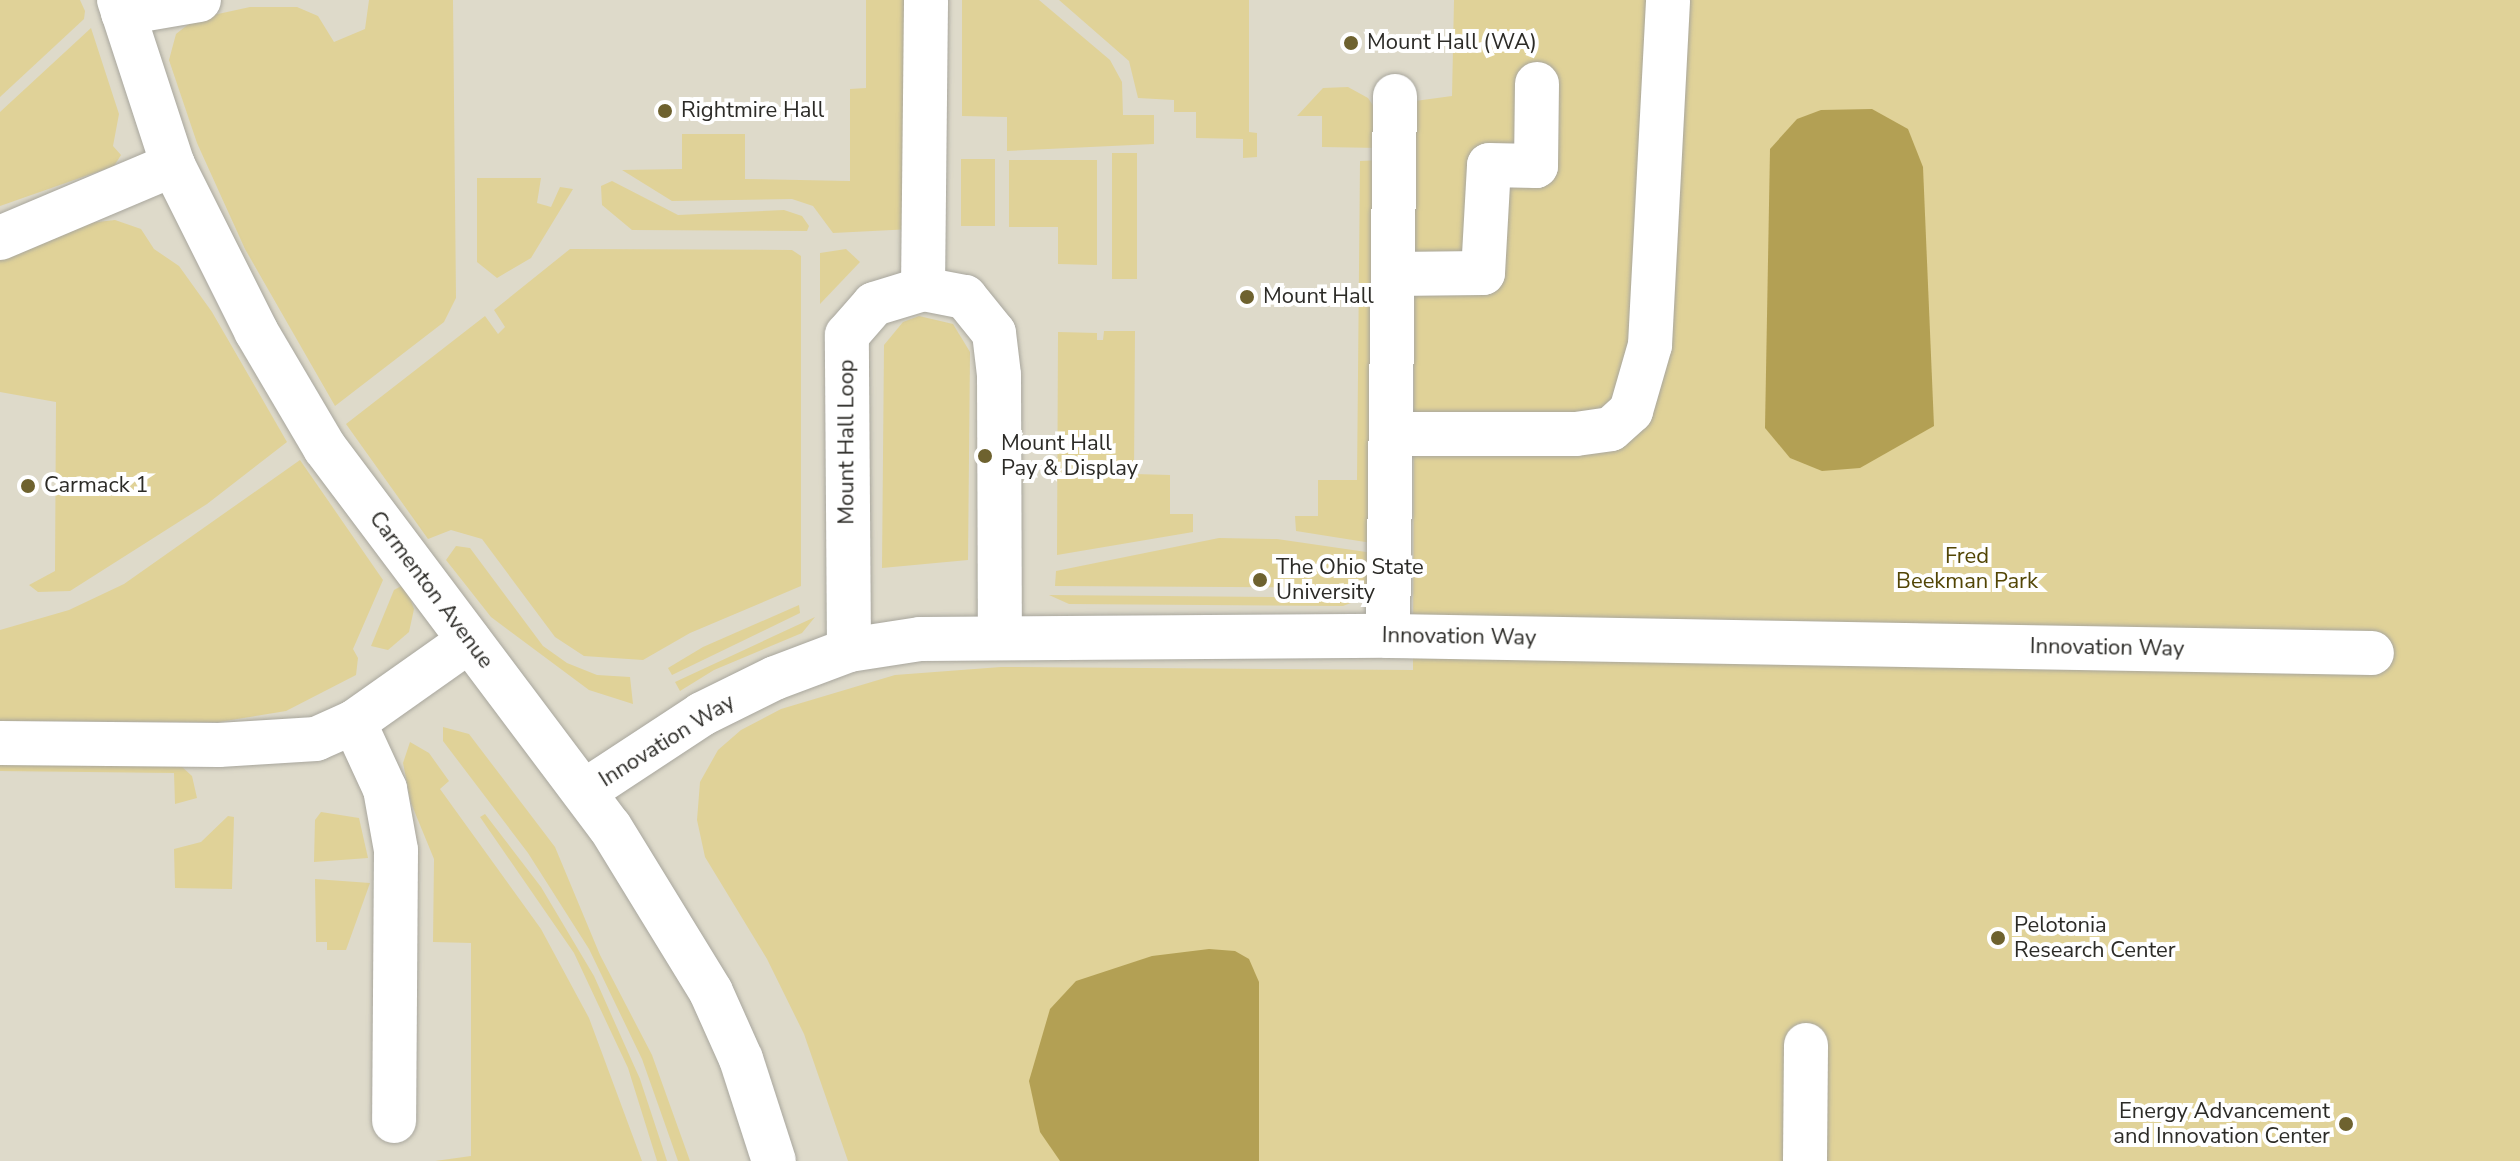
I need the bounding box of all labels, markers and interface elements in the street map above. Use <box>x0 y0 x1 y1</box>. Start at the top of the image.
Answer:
place label: Mount Hall (WA) <box>1367 30 1537 56</box>
marker: Mount Hall (WA) <box>1342 34 1360 52</box>
place label: Rightmire Hall <box>681 98 824 124</box>
marker: Rightmire Hall <box>656 102 674 120</box>
place label: Mount Hall <box>1263 284 1374 310</box>
marker: Mount Hall <box>1238 288 1256 306</box>
street label: Mount Hall Loop <box>834 359 860 525</box>
place label: Mount Hall Pay & Display <box>1001 430 1138 482</box>
marker: Mount Hall Pay & Display <box>976 447 994 465</box>
place label: Carmack 1 <box>44 473 149 499</box>
marker: Carmack 1 <box>19 477 37 495</box>
street label: Carmenton Avenue <box>363 506 499 674</box>
park label: Fred Beekman Park <box>1896 543 2038 594</box>
place label: The Ohio State University <box>1276 554 1424 606</box>
marker: The Ohio State University <box>1251 571 1269 589</box>
street label: Innovation Way <box>1382 622 1536 652</box>
street label: Innovation Way <box>2030 633 2184 663</box>
street label: Innovation Way <box>595 689 739 793</box>
place label: Pelotonia Research Center <box>2014 912 2176 964</box>
marker: Pelotonia Research Center <box>1989 929 2007 947</box>
place label: Energy Advancement and Innovation Center <box>2113 1098 2330 1150</box>
marker: Energy Advancement and Innovation Center <box>2337 1115 2355 1133</box>

